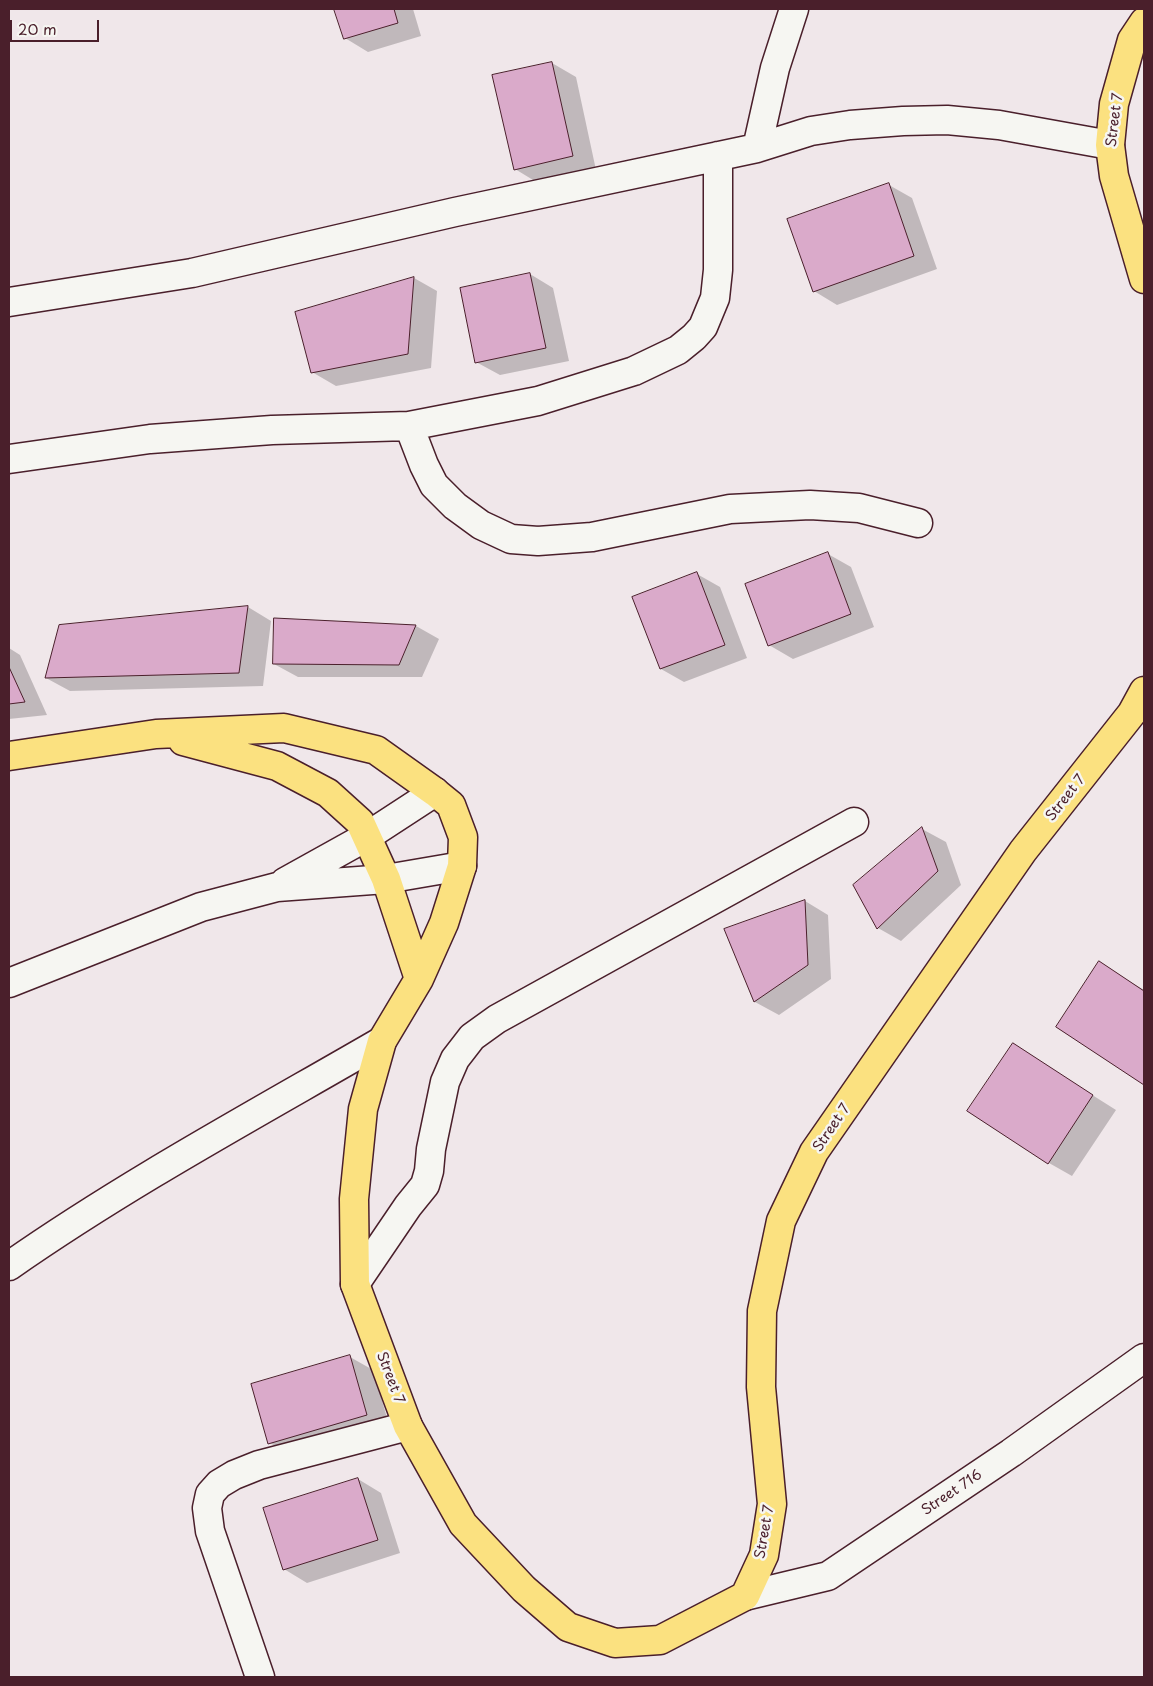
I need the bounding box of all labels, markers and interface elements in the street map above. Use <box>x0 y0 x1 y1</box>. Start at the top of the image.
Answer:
scale bar <box>12 10 101 42</box>
text: 20 m <box>18 17 57 40</box>
street label: Street 7 <box>1103 92 1127 148</box>
street label: Street 7 <box>1043 771 1089 825</box>
street label: Street 7 <box>810 1101 854 1155</box>
street label: Street 7 <box>372 1350 408 1406</box>
street label: Street 716 <box>919 1467 985 1519</box>
street label: Street 7 <box>752 1504 778 1560</box>

